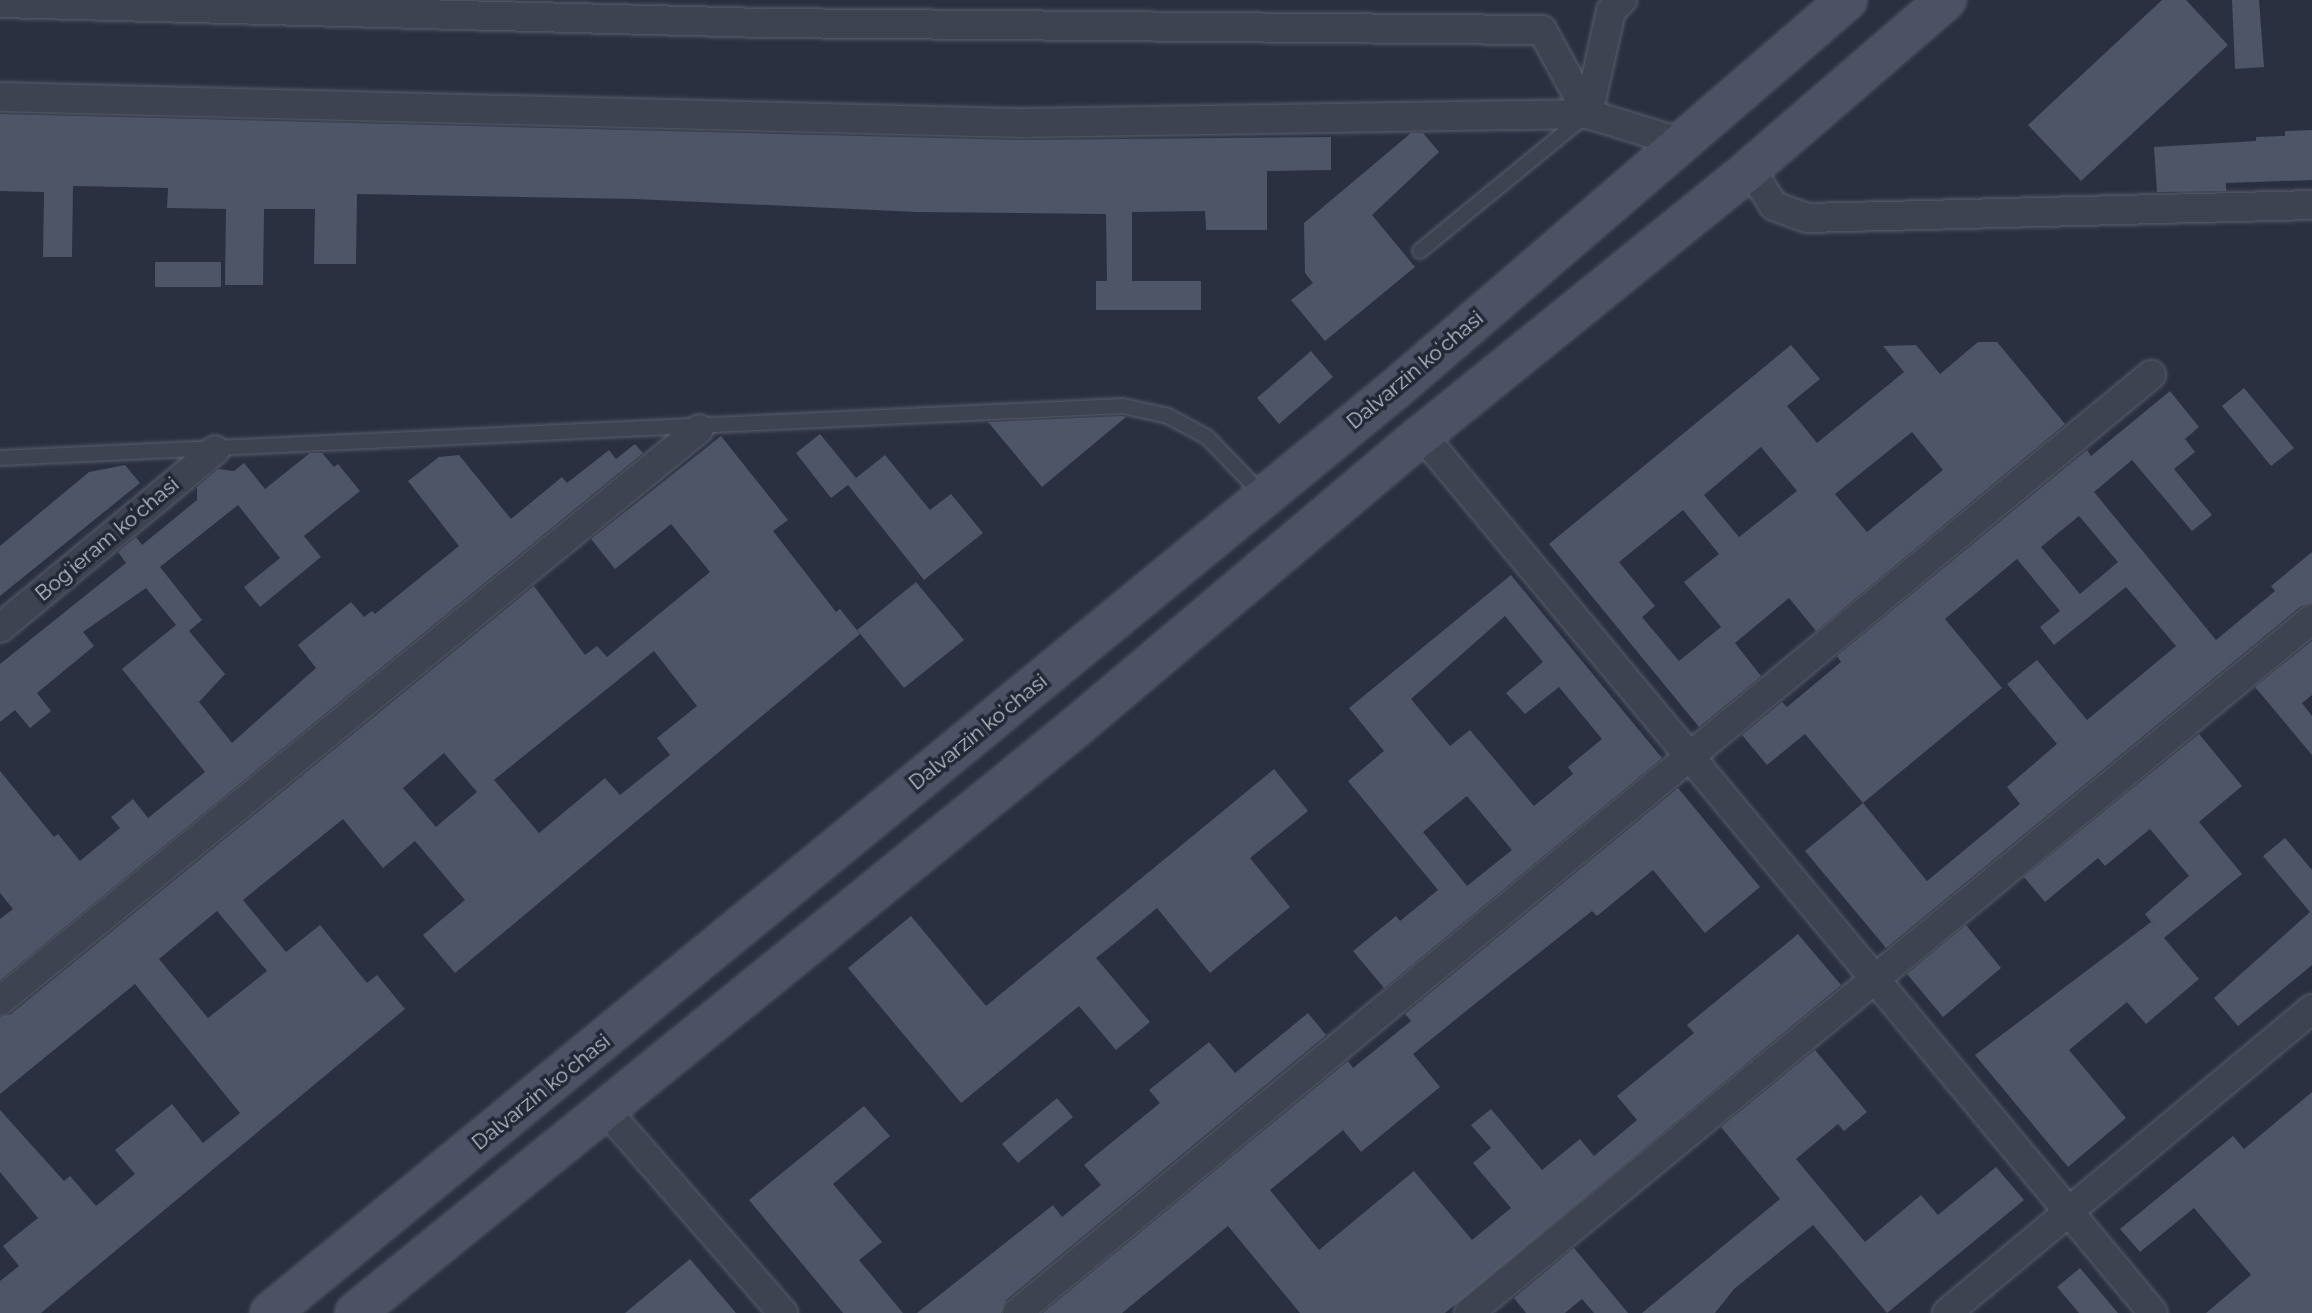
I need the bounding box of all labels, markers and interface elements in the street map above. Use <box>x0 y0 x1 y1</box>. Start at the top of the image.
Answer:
street label: Dalvarzin koʻchasi <box>1342 306 1488 434</box>
street label: Bogʻieram koʻchasi <box>30 472 184 606</box>
street label: Dalvarzin koʻchasi <box>904 669 1052 795</box>
street label: Dalvarzin koʻchasi <box>467 1029 615 1155</box>

